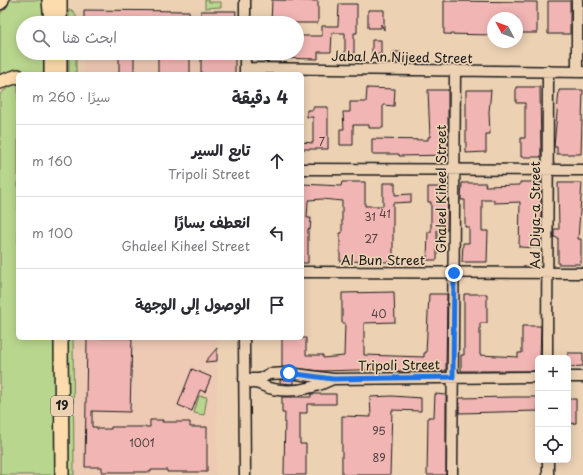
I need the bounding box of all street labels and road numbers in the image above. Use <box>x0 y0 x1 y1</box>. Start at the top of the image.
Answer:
street label: Jabal An Nijeed Street <box>331 46 473 67</box>
street label: Ghaleel Kiheel Street <box>431 125 450 253</box>
street label: Ad Diya-a Street <box>525 161 544 269</box>
street label: Al Bun Street <box>341 250 425 269</box>
street label: Tripoli Street <box>358 354 440 375</box>
road number: 19 <box>51 396 73 416</box>

